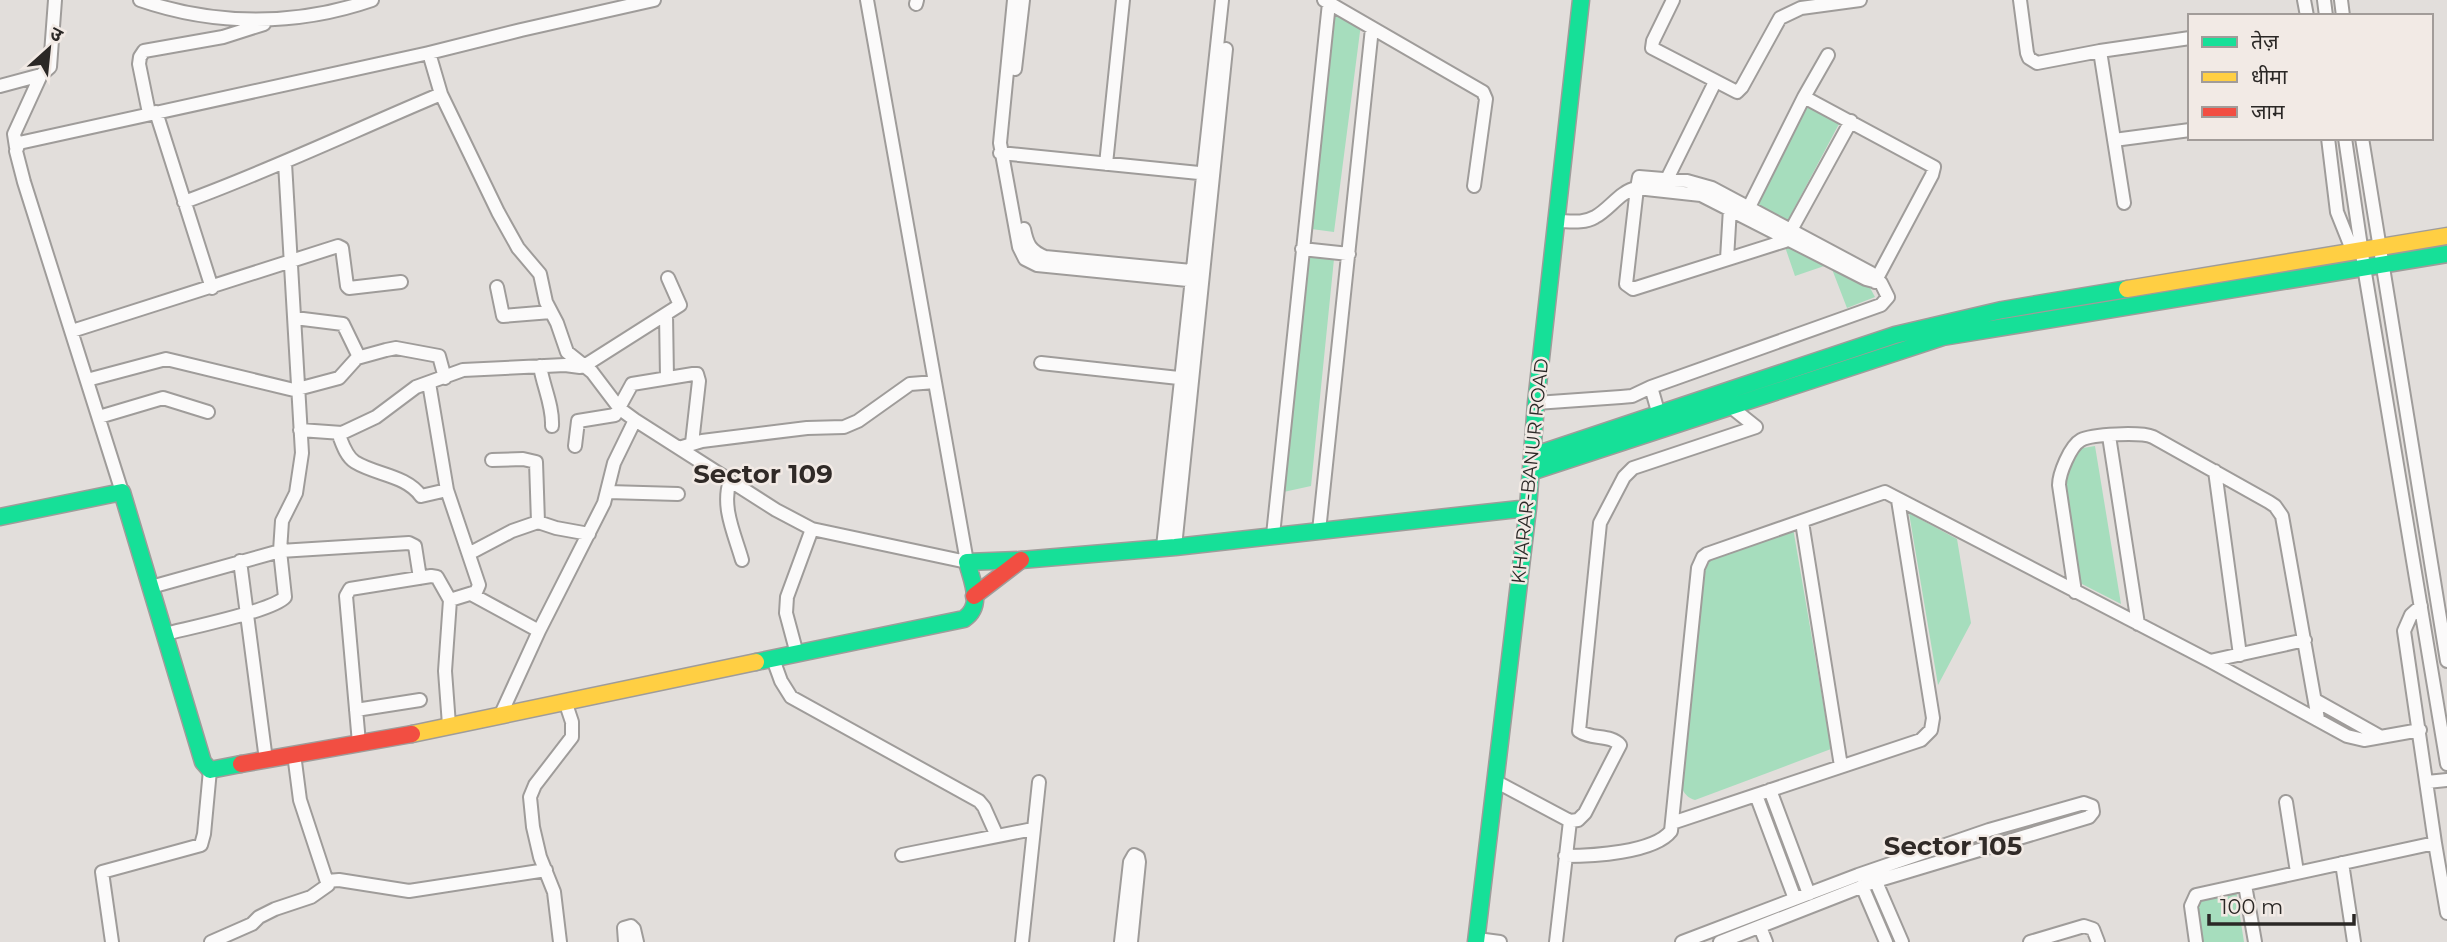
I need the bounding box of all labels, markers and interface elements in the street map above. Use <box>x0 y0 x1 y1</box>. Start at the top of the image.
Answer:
north arrow <box>14 14 84 84</box>
legend <box>2188 14 2433 140</box>
text: उ <box>46 22 67 47</box>
text: तेज़ <box>2251 29 2279 54</box>
text: धीमा <box>2251 64 2288 89</box>
text: जाम <box>2251 99 2285 124</box>
street label: KHARAR-BANUR ROAD <box>1507 357 1553 585</box>
district label: Sector 109 <box>693 458 833 490</box>
district label: Sector 105 <box>1884 830 2022 862</box>
scale bar <box>2209 883 2354 927</box>
text: 100 m <box>2220 894 2283 919</box>

